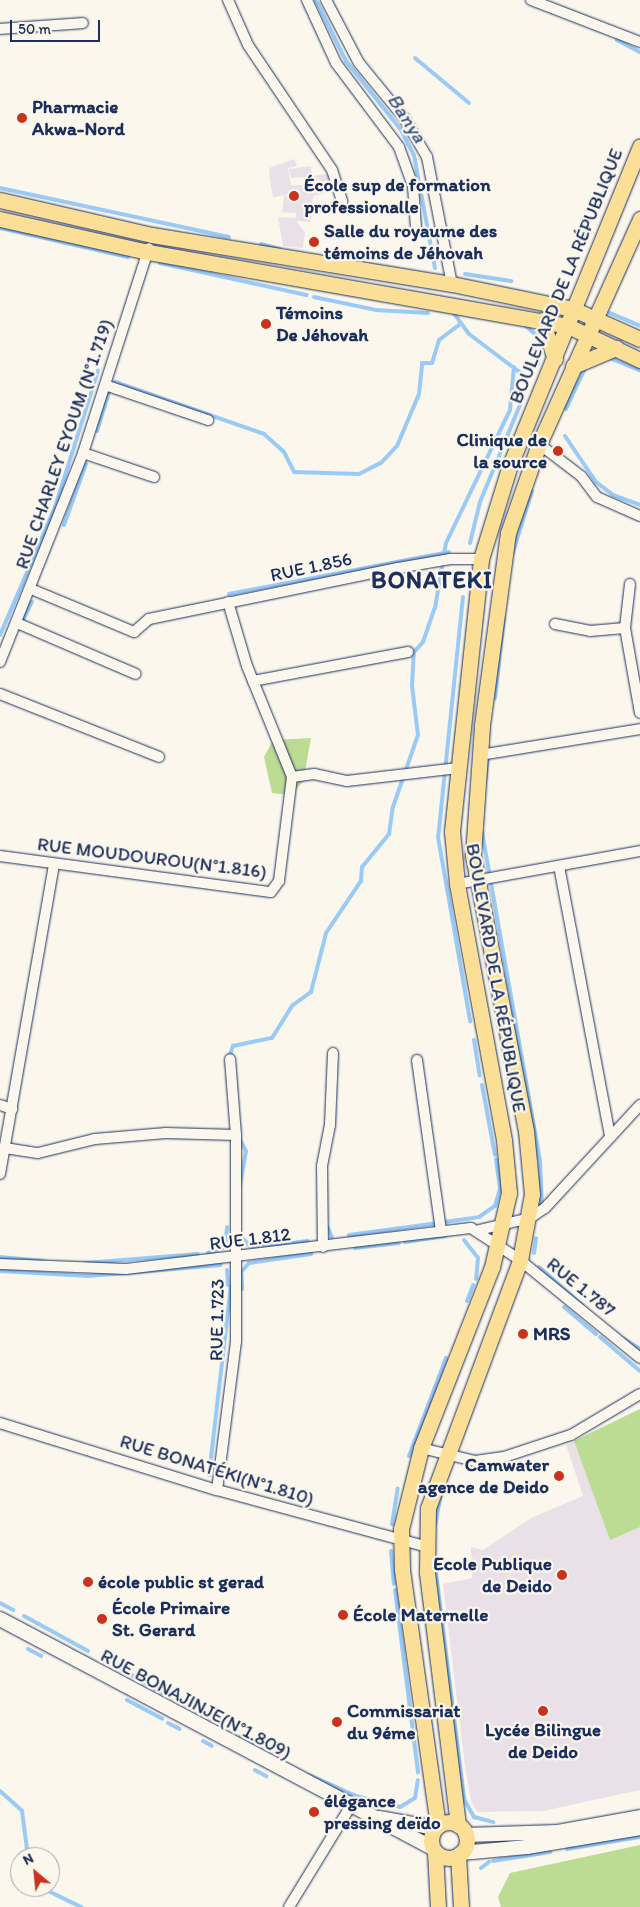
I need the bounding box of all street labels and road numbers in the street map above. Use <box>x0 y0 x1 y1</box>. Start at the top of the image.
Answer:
street label: BOULEVARD DE LA RÉPUBLIQUE <box>504 145 628 407</box>
street label: RUE CHARLEY EYOUM (N°1.719) <box>10 316 118 572</box>
street label: RUE 1.856 <box>268 547 354 587</box>
street label: RUE MOUDOUROU(N°1.816) <box>36 833 268 883</box>
street label: BOULEVARD DE LA RÉPUBLIQUE <box>461 842 531 1114</box>
street label: RUE 1.812 <box>208 1223 292 1255</box>
street label: RUE 1.787 <box>542 1252 620 1322</box>
street label: RUE 1.723 <box>205 1279 229 1361</box>
street label: RUE BONATÉKI(N°1.810) <box>115 1429 319 1511</box>
street label: RUE BONAJINJE(N°1.809) <box>96 1644 296 1764</box>

